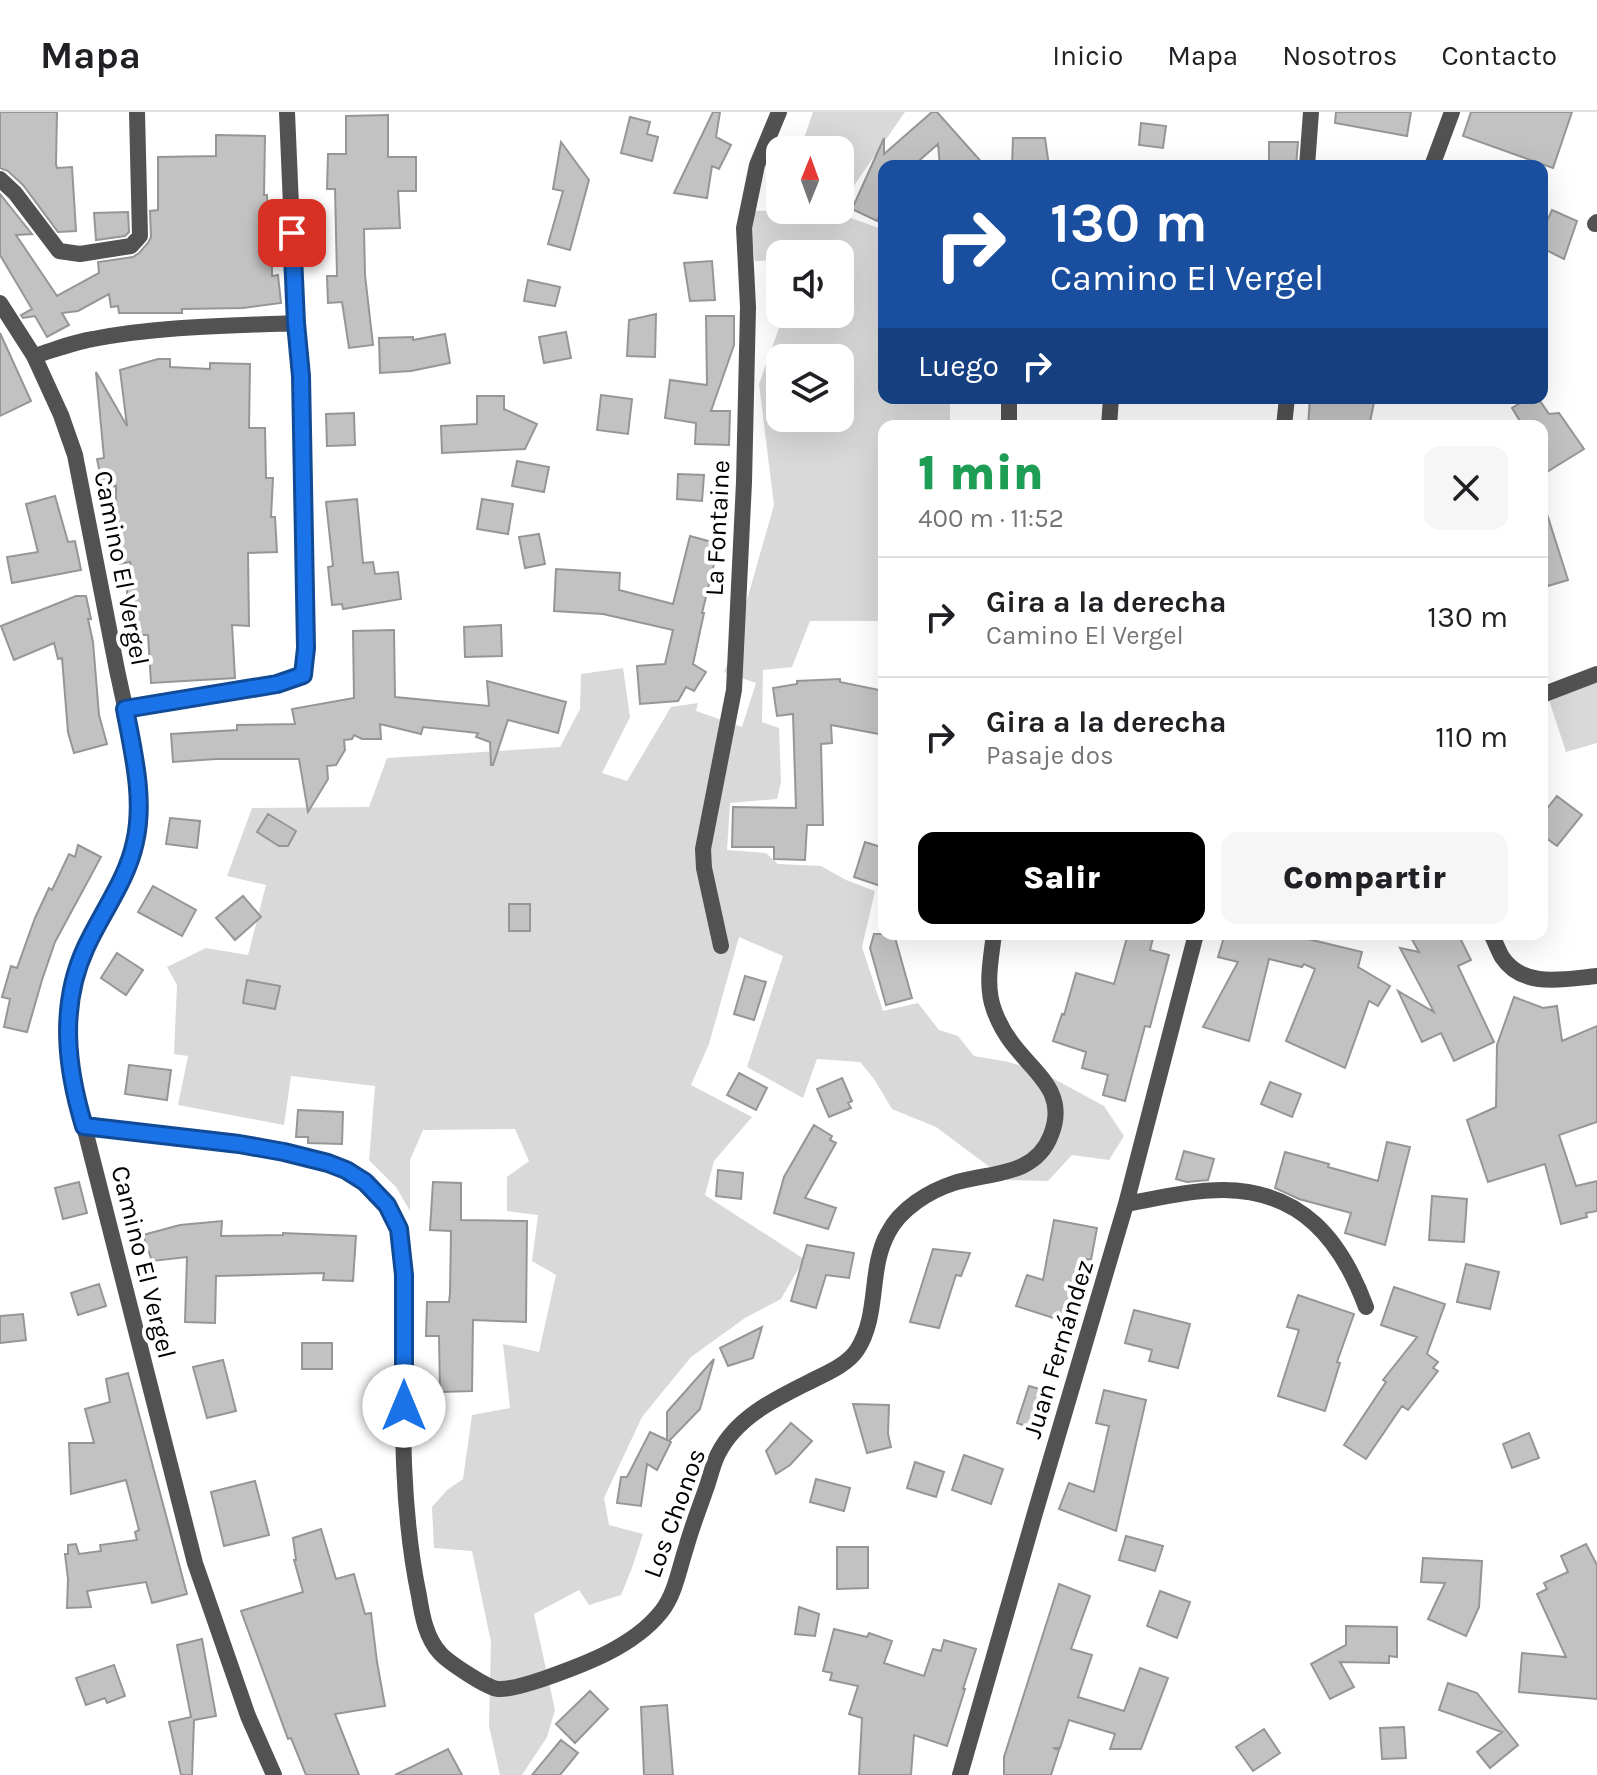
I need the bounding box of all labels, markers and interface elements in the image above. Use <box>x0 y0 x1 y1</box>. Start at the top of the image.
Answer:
text: Mapa <box>40 33 141 78</box>
text: Inicio <box>1052 39 1123 72</box>
text: Mapa <box>1167 39 1238 72</box>
text: Nosotros <box>1282 39 1397 72</box>
text: Contacto <box>1441 39 1557 72</box>
north arrow <box>766 136 854 224</box>
map controls <box>766 136 854 432</box>
text: 130 m <box>1050 190 1208 255</box>
icon: right <box>918 192 1022 296</box>
pin <box>258 199 326 267</box>
icon: arrive <box>270 211 314 255</box>
button: sound <box>766 240 854 328</box>
text: Camino El Vergel <box>1050 257 1324 299</box>
button: layers <box>766 344 854 432</box>
icon: right <box>1015 344 1059 388</box>
text: Luego <box>918 348 999 384</box>
text: 1 min <box>918 445 1044 501</box>
button: close <box>1424 446 1508 530</box>
street label: La Fontaine <box>698 459 737 597</box>
street label: Camino El Vergel <box>87 468 156 668</box>
text: 400 m · 11:52 <box>918 503 1064 534</box>
text: Gira a la derecha <box>986 584 1227 620</box>
icon: right <box>918 595 962 639</box>
text: 130 m <box>1427 599 1508 635</box>
text: Camino El Vergel <box>986 620 1184 651</box>
text: Gira a la derecha <box>986 704 1227 740</box>
icon: right <box>918 715 962 759</box>
text: 110 m <box>1435 719 1508 755</box>
text: Pasaje dos <box>986 740 1114 771</box>
button: Salir <box>918 832 1205 924</box>
button: Compartir <box>1221 832 1508 924</box>
street label: Camino El Vergel <box>105 1162 182 1362</box>
street label: Juan Fernández <box>1017 1256 1100 1442</box>
position arrow <box>362 1364 446 1448</box>
street label: Los Chonos <box>637 1444 712 1582</box>

